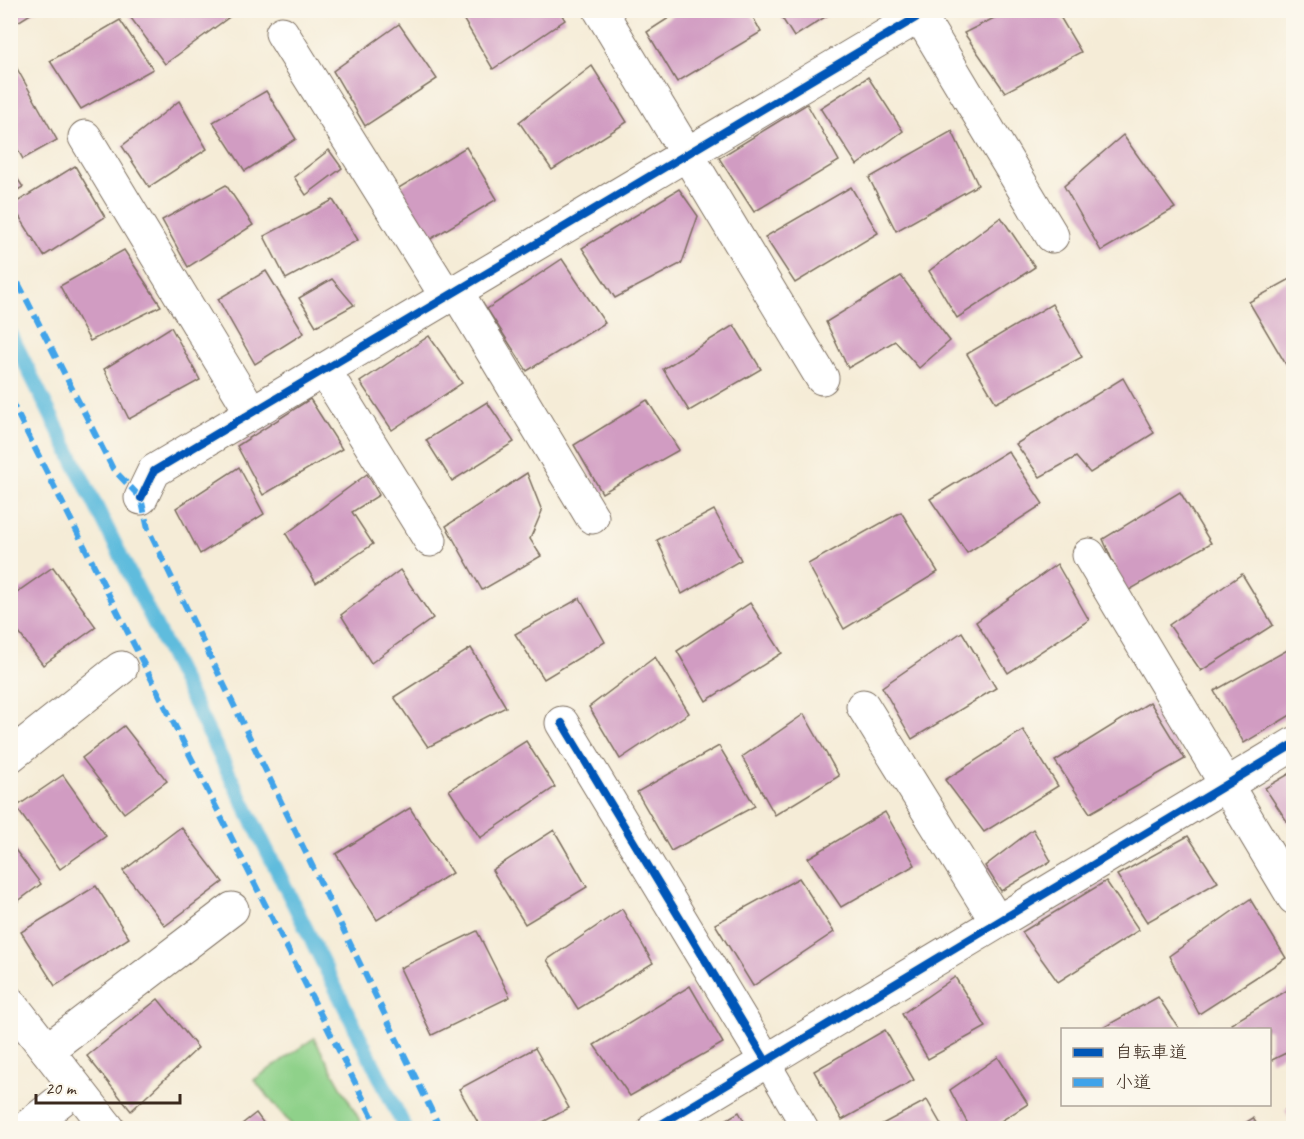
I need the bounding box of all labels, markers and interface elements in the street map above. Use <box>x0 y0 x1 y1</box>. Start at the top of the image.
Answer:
legend <box>1061 1028 1271 1106</box>
text: 自転車道 <box>1115 1041 1187 1063</box>
scale bar <box>36 1067 180 1105</box>
text: 小道 <box>1115 1071 1151 1093</box>
text: 20 m <box>45 1077 78 1099</box>

